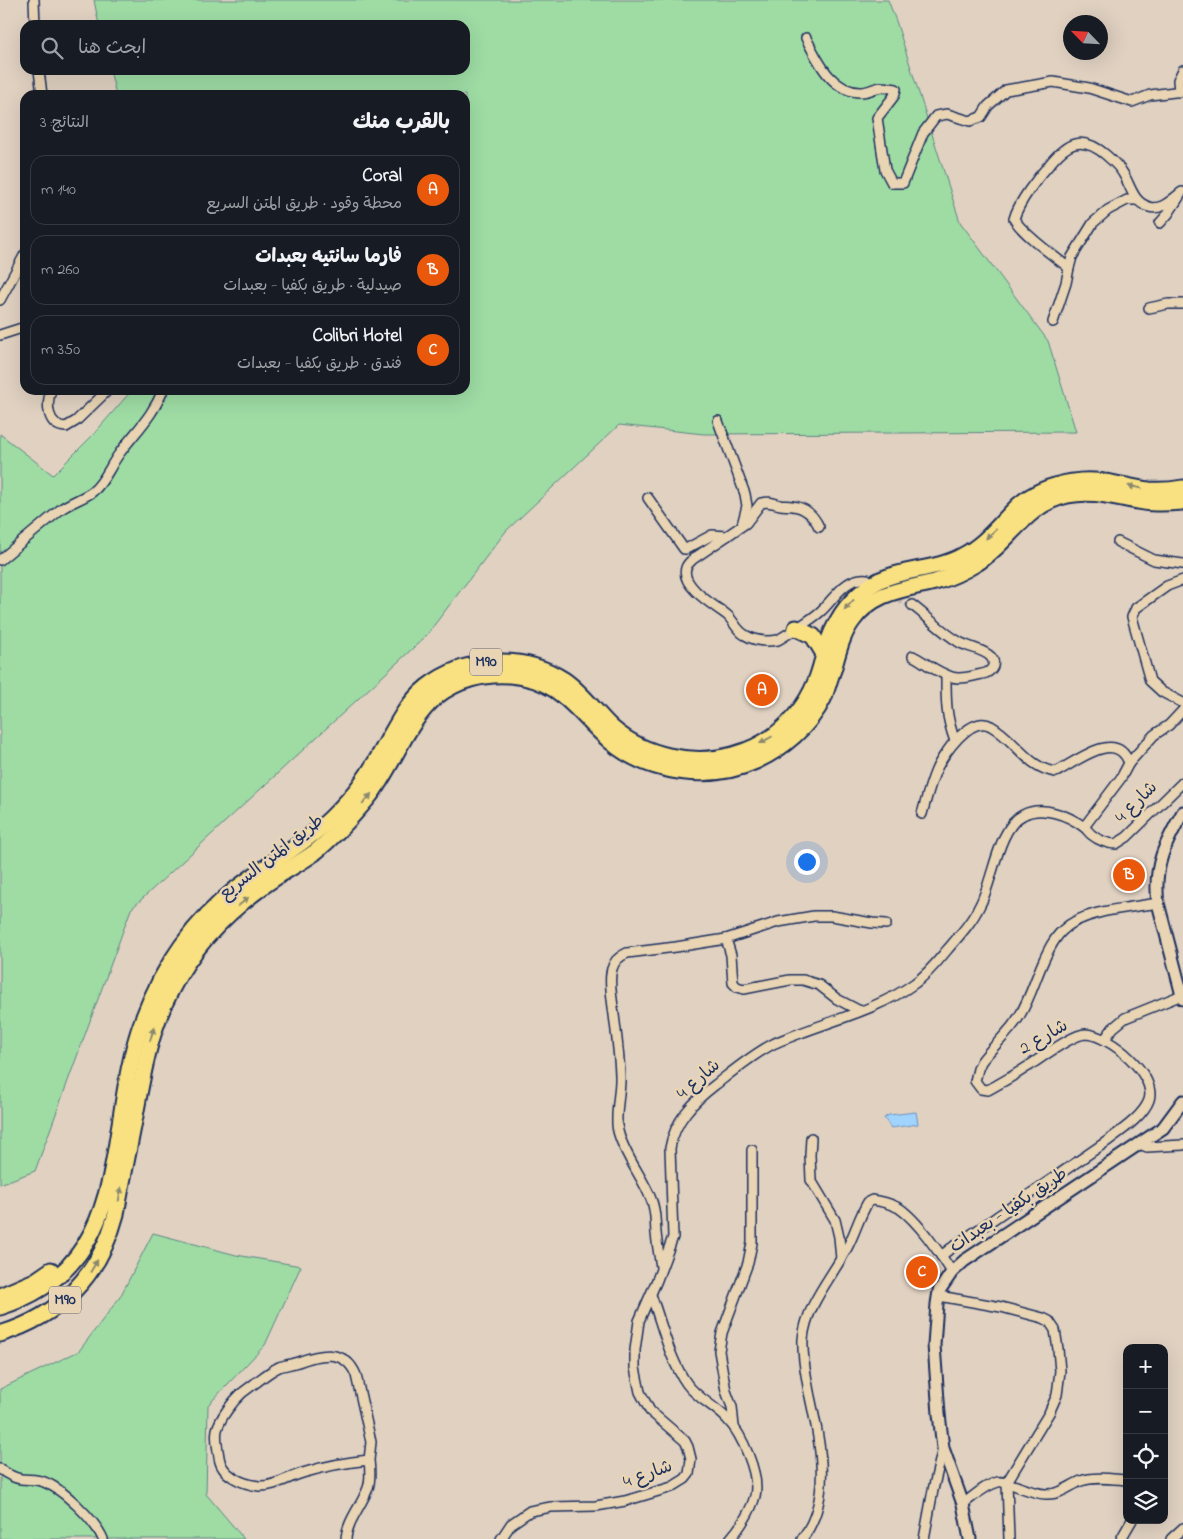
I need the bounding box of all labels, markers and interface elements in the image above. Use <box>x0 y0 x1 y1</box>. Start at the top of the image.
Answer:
north arrow <box>1063 15 1108 60</box>
search box <box>20 20 470 75</box>
icon: search <box>38 34 66 62</box>
text: ابحث هنا <box>78 35 146 62</box>
text: بالقرب منك <box>353 108 450 138</box>
text: النتائج: 3 <box>40 111 89 135</box>
text: Coral <box>362 163 402 190</box>
text: 140 m <box>41 178 76 202</box>
text: A <box>428 178 438 202</box>
text: محطة وقود · طريق المتن السريع <box>206 192 402 216</box>
text: فارما سانتيه بعبدات <box>255 244 402 271</box>
text: 260 m <box>41 258 79 282</box>
text: B <box>428 258 438 282</box>
text: صيدلية · طريق بكفيا - بعبدات <box>223 274 402 298</box>
text: Colibri Hotel <box>313 323 402 350</box>
text: 350 m <box>41 338 80 362</box>
text: C <box>429 338 437 362</box>
text: فندق · طريق بكفيا - بعبدات <box>237 352 402 376</box>
one-way arrow <box>1126 483 1142 491</box>
one-way arrow <box>986 528 998 540</box>
one-way arrow <box>843 598 855 610</box>
road number: M90 <box>470 649 502 676</box>
pin: A <box>746 671 778 709</box>
one-way arrow <box>760 736 773 745</box>
street label: شارع 4 <box>1110 776 1164 830</box>
one-way arrow <box>361 793 372 805</box>
street label: طريق المتن السريع <box>214 809 330 907</box>
your location <box>794 849 820 875</box>
pin: B <box>1113 856 1145 894</box>
one-way arrow <box>236 897 249 908</box>
street label: شارع 2 <box>1015 1014 1073 1062</box>
one-way arrow <box>149 1027 157 1042</box>
street label: شارع 4 <box>671 1054 727 1106</box>
street label: طريق بكفيا - بعبدات <box>945 1162 1073 1260</box>
one-way arrow <box>117 1185 125 1201</box>
pin: C <box>906 1253 938 1291</box>
one-way arrow <box>89 1259 98 1272</box>
road number: M90 <box>49 1286 81 1314</box>
map controls <box>1123 1344 1168 1524</box>
button: + <box>1123 1344 1168 1389</box>
button: − <box>1123 1389 1168 1434</box>
button: locate <box>1123 1434 1168 1479</box>
street label: شارع 4 <box>620 1454 676 1496</box>
button: layers <box>1123 1479 1168 1524</box>

